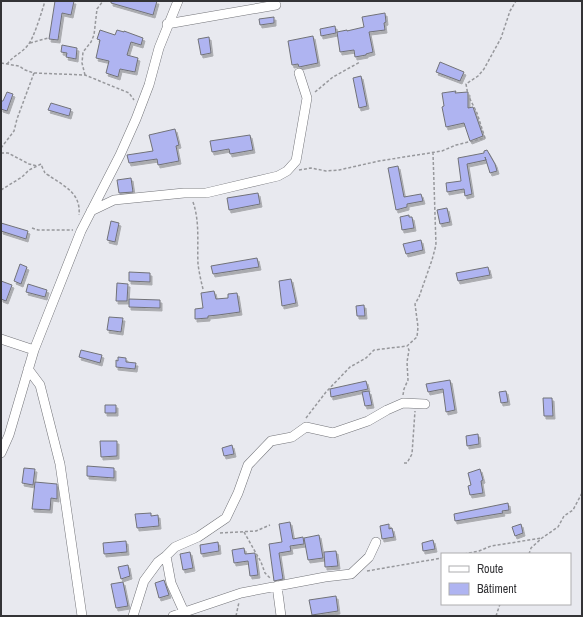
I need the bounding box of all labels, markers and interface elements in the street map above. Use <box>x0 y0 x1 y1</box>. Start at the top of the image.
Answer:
legend <box>441 553 571 605</box>
text: Route <box>477 561 503 577</box>
text: Bâtiment <box>477 581 517 597</box>

